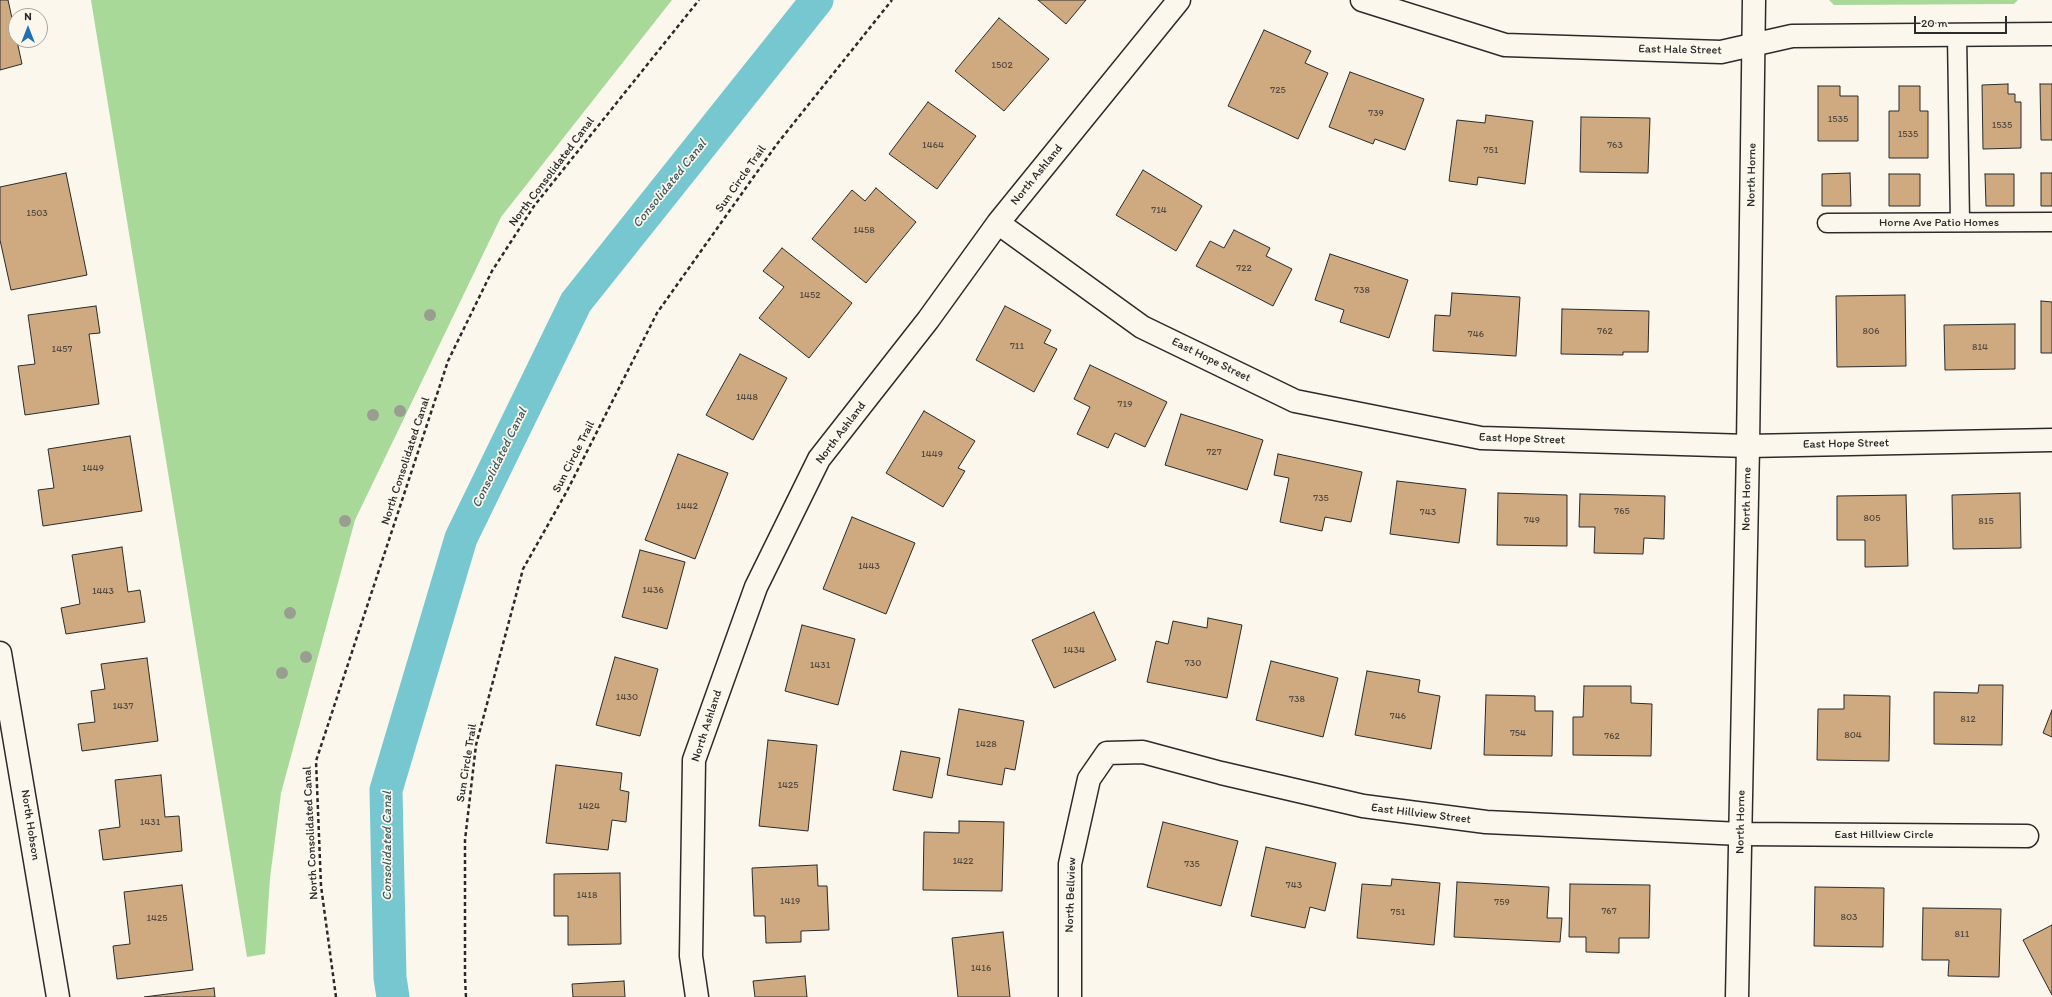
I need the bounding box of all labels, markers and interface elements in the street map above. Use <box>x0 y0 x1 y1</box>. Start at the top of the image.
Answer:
north arrow <box>8 8 48 48</box>
scale bar <box>1916 8 2009 34</box>
text: N <box>24 10 32 23</box>
text: 20 m <box>1921 16 1948 30</box>
street label: East Hale Street <box>1638 42 1722 58</box>
house number: 1502 <box>991 59 1013 71</box>
house number: 725 <box>1270 84 1286 96</box>
house number: 739 <box>1368 107 1384 119</box>
house number: 1535 <box>1828 113 1848 125</box>
street label: North Consolidated Canal <box>506 114 598 230</box>
house number: 1535 <box>1992 119 2012 131</box>
house number: 1535 <box>1898 128 1918 140</box>
water label: Consolidated Canal <box>630 137 710 231</box>
house number: 1464 <box>922 139 944 151</box>
house number: 763 <box>1607 139 1623 151</box>
street label: North Ashland <box>1008 141 1066 209</box>
street label: Sun Circle Trail <box>712 143 770 215</box>
street label: North Horne <box>1744 143 1760 207</box>
house number: 751 <box>1484 144 1498 156</box>
house number: 714 <box>1151 204 1167 216</box>
house number: 1503 <box>26 207 48 219</box>
street label: Horne Ave Patio Homes <box>1879 216 1999 230</box>
house number: 1458 <box>853 224 875 236</box>
house number: 722 <box>1236 262 1252 274</box>
house number: 738 <box>1354 284 1370 296</box>
house number: 1452 <box>799 289 821 301</box>
house number: 762 <box>1597 325 1613 337</box>
house number: 806 <box>1863 325 1879 337</box>
house number: 746 <box>1468 328 1484 340</box>
street label: East Hope Street <box>1169 335 1253 385</box>
house number: 711 <box>1010 340 1024 352</box>
house number: 814 <box>1972 341 1988 353</box>
house number: 1457 <box>52 343 72 355</box>
house number: 1448 <box>736 391 758 403</box>
street label: North Consolidated Canal <box>379 395 433 527</box>
house number: 719 <box>1118 398 1132 410</box>
street label: North Ashland <box>813 399 869 467</box>
water label: Consolidated Canal <box>469 405 531 511</box>
street label: Sun Circle Trail <box>550 419 598 495</box>
street label: East Hope Street <box>1479 430 1565 448</box>
street label: East Hope Street <box>1803 436 1889 452</box>
house number: 727 <box>1206 446 1222 458</box>
house number: 1449 <box>921 448 943 460</box>
house number: 1449 <box>82 462 104 474</box>
street label: North Horne <box>1739 467 1755 531</box>
house number: 735 <box>1313 492 1329 504</box>
house number: 1442 <box>676 500 698 512</box>
house number: 765 <box>1614 505 1630 517</box>
house number: 743 <box>1420 506 1436 518</box>
house number: 805 <box>1864 512 1880 524</box>
house number: 749 <box>1524 514 1540 526</box>
house number: 815 <box>1978 515 1994 527</box>
house number: 1443 <box>858 560 880 572</box>
house number: 1436 <box>642 584 664 596</box>
house number: 1443 <box>92 585 114 597</box>
house number: 1434 <box>1063 644 1085 656</box>
house number: 730 <box>1185 657 1201 669</box>
house number: 1431 <box>810 659 830 671</box>
street label: North Ashland <box>689 688 725 764</box>
house number: 1430 <box>616 691 638 703</box>
house number: 738 <box>1289 693 1305 705</box>
house number: 1437 <box>112 700 134 712</box>
house number: 746 <box>1390 710 1406 722</box>
house number: 812 <box>1960 713 1976 725</box>
street label: Sun Circle Trail <box>454 723 480 803</box>
house number: 754 <box>1510 727 1526 739</box>
house number: 804 <box>1844 729 1862 741</box>
house number: 762 <box>1604 730 1620 742</box>
house number: 1428 <box>975 738 997 750</box>
street label: North Consolidated Canal <box>300 766 322 900</box>
house number: 1425 <box>777 779 799 791</box>
street label: North Hobson <box>17 789 43 861</box>
street label: North Horne <box>1733 790 1749 854</box>
water label: Consolidated Canal <box>380 791 396 901</box>
house number: 1424 <box>578 800 600 812</box>
street label: East Hillview Street <box>1370 801 1472 827</box>
house number: 1431 <box>140 816 160 828</box>
street label: East Hillview Circle <box>1835 828 1933 842</box>
house number: 1422 <box>952 855 974 867</box>
street label: North Bellview <box>1062 857 1080 933</box>
house number: 735 <box>1184 858 1200 870</box>
house number: 743 <box>1286 879 1302 891</box>
house number: 1418 <box>577 889 597 901</box>
house number: 1419 <box>780 895 800 907</box>
house number: 759 <box>1494 896 1510 908</box>
house number: 767 <box>1601 905 1617 917</box>
house number: 751 <box>1391 906 1405 918</box>
house number: 803 <box>1840 911 1858 923</box>
house number: 1425 <box>146 912 168 924</box>
house number: 811 <box>1955 928 1969 940</box>
house number: 1416 <box>971 962 991 974</box>

